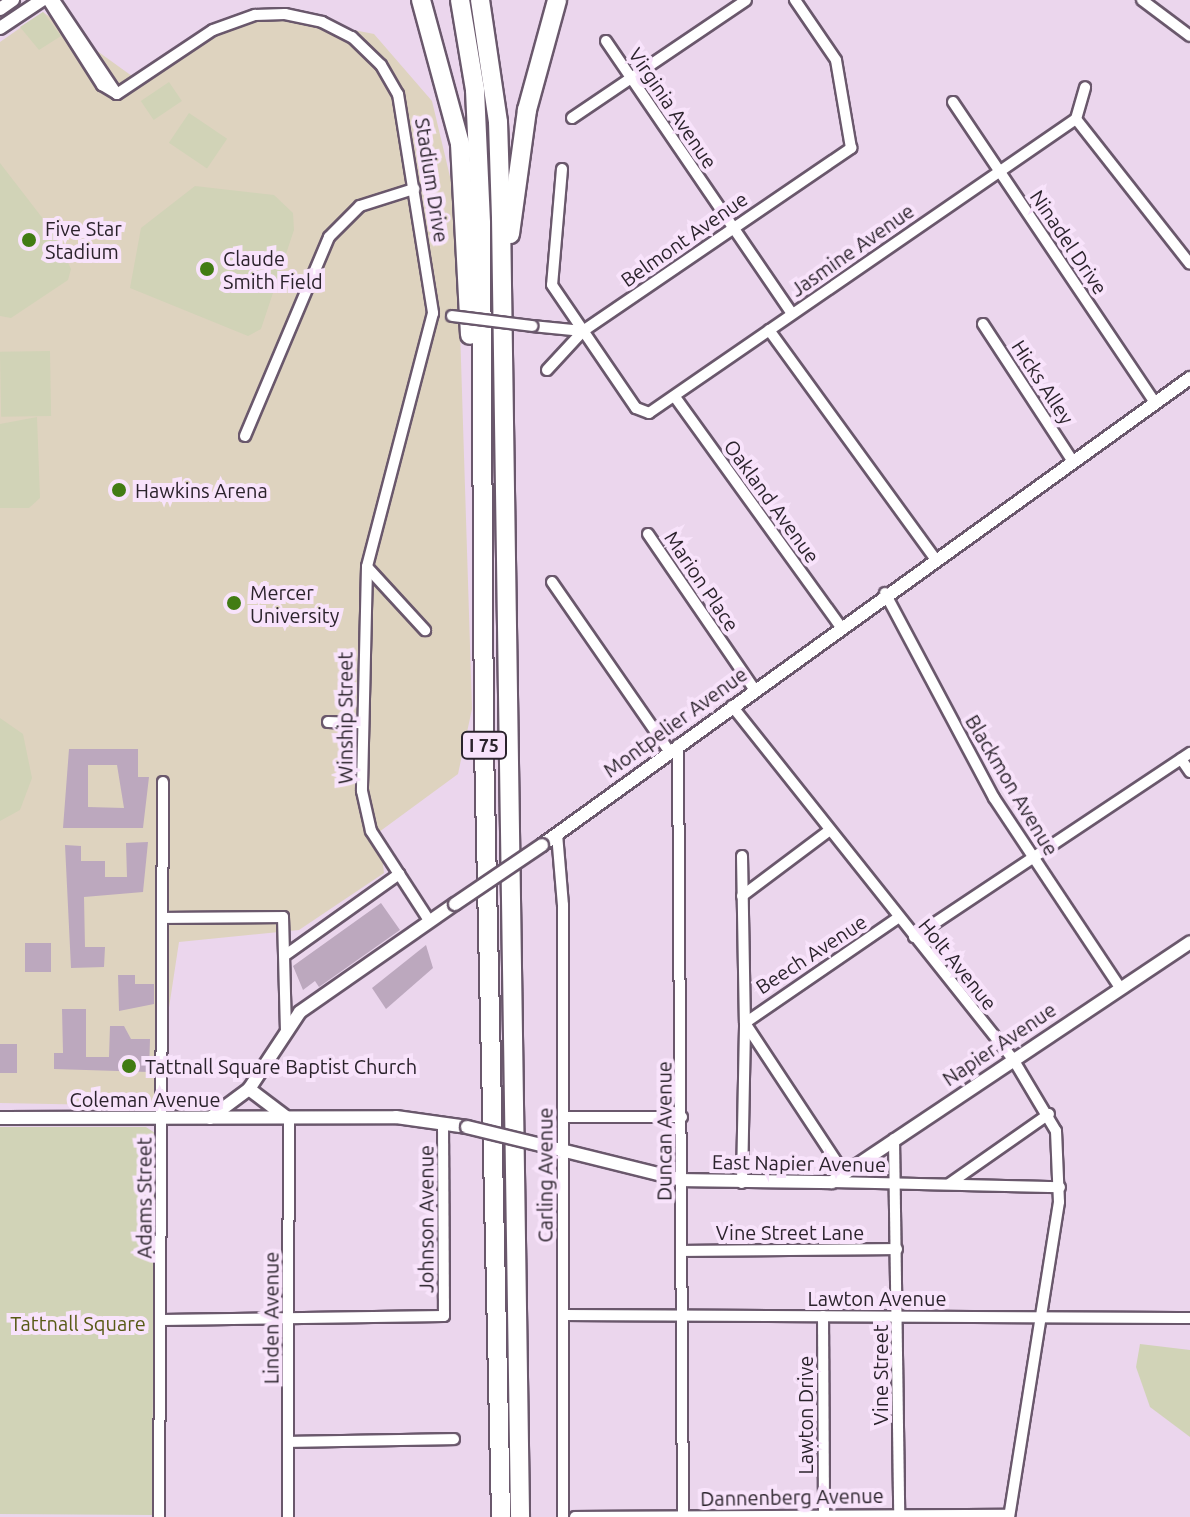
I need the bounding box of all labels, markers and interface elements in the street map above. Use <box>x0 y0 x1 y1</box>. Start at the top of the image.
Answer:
street label: Virginia Avenue <box>624 43 722 173</box>
street label: Stadium Drive <box>410 116 454 244</box>
street label: Ninadel Drive <box>1025 185 1113 299</box>
street label: Belmont Avenue <box>616 186 752 292</box>
street label: Jasmine Avenue <box>786 198 918 302</box>
place label: Five Star Stadium <box>45 216 122 263</box>
marker: Five Star Stadium <box>20 231 38 249</box>
place label: Claude Smith Field <box>223 246 323 293</box>
marker: Claude Smith Field <box>198 260 216 278</box>
street label: Hicks Alley <box>1007 335 1079 429</box>
street label: Oakland Avenue <box>719 435 825 567</box>
place label: Hawkins Arena <box>135 478 268 502</box>
marker: Hawkins Arena <box>110 481 128 499</box>
street label: Marion Place <box>660 526 744 636</box>
place label: Mercer University <box>250 580 339 627</box>
marker: Mercer University <box>225 594 243 612</box>
street label: Winship Street <box>333 652 357 784</box>
street label: Montpelier Avenue <box>598 662 752 782</box>
street label: Blackmon Avenue <box>961 710 1063 860</box>
road number: I 75 <box>460 731 508 759</box>
street label: Beech Avenue <box>751 909 871 999</box>
street label: Holt Avenue <box>914 913 1002 1015</box>
street label: Napier Avenue <box>938 997 1060 1091</box>
place label: Tattnall Square Baptist Church <box>145 1054 417 1078</box>
marker: Tattnall Square Baptist Church <box>120 1057 138 1075</box>
street label: Duncan Avenue <box>652 1061 676 1201</box>
street label: Coleman Avenue <box>69 1087 221 1111</box>
street label: Carling Avenue <box>533 1107 557 1243</box>
street label: Adams Street <box>132 1137 156 1259</box>
street label: Johnson Avenue <box>414 1145 438 1293</box>
street label: East Napier Avenue <box>712 1149 886 1177</box>
street label: Vine Street Lane <box>716 1220 864 1244</box>
street label: Linden Avenue <box>259 1252 283 1384</box>
street label: Lawton Avenue <box>808 1286 946 1310</box>
park label: Tattnall Square <box>10 1311 146 1335</box>
street label: Vine Street <box>868 1324 892 1426</box>
street label: Lawton Drive <box>793 1356 817 1474</box>
street label: Dannenberg Avenue <box>700 1483 884 1511</box>

